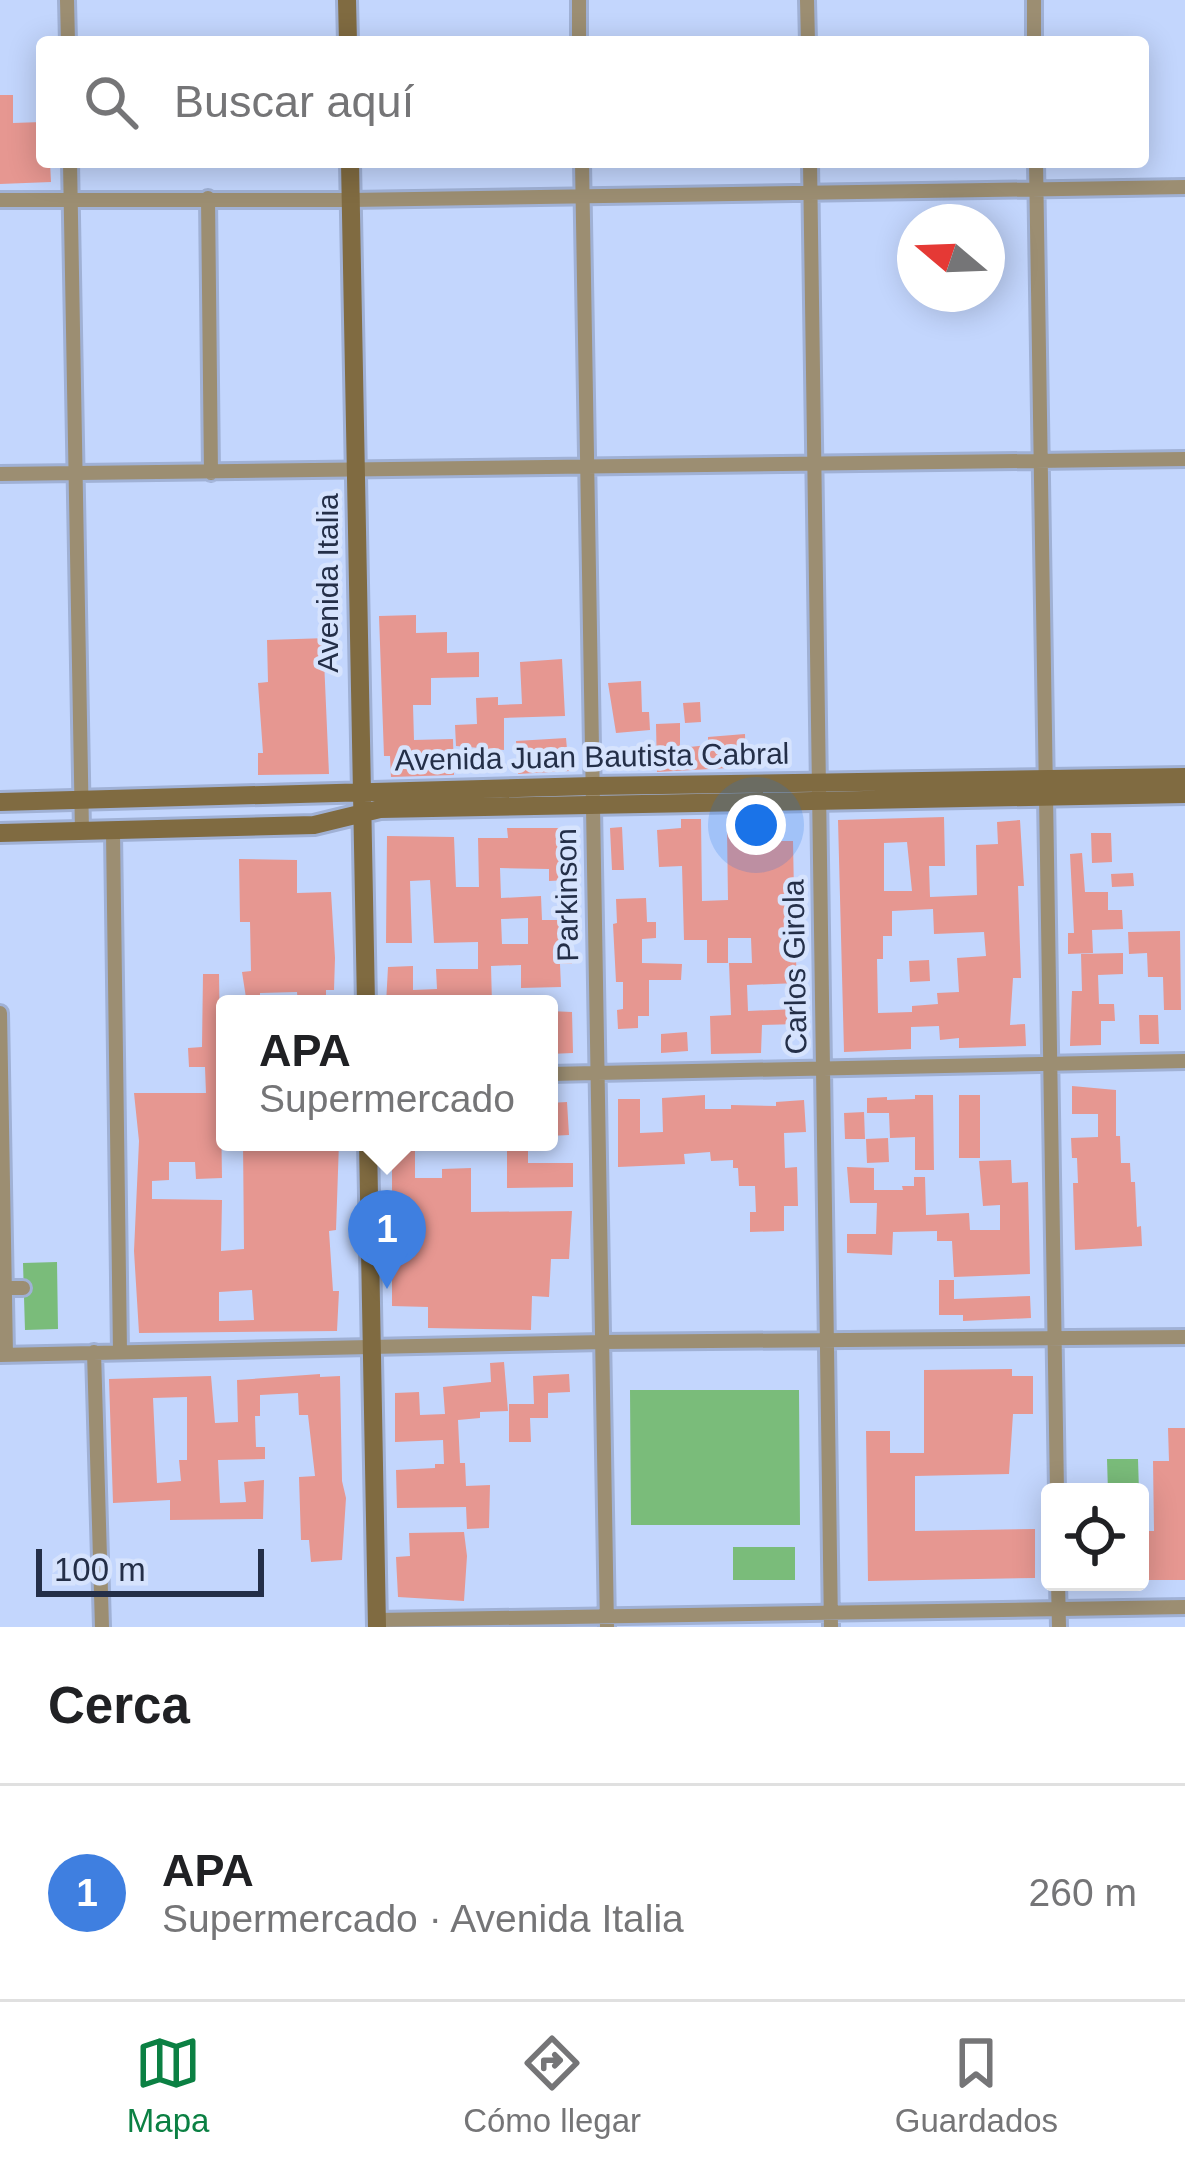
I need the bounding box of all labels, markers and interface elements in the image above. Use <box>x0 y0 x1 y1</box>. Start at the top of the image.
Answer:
search box <box>36 36 1149 168</box>
icon: search <box>78 69 144 135</box>
text: Buscar aquí <box>174 76 414 127</box>
north arrow <box>897 204 1005 312</box>
street label: Avenida Italia <box>311 493 344 673</box>
street label: Avenida Juan Bautista Cabral <box>394 737 790 776</box>
your location <box>726 795 786 855</box>
street label: Parkinson <box>549 828 584 962</box>
street label: Carlos Girola <box>776 879 813 1055</box>
popup <box>216 995 558 1151</box>
text: APA <box>259 1025 351 1076</box>
text: Supermercado <box>259 1077 515 1120</box>
pin: 1 <box>348 1190 426 1289</box>
map controls <box>1041 1483 1149 1591</box>
button: locate <box>1041 1483 1149 1591</box>
scale bar <box>36 1543 264 1596</box>
text: 100 m <box>54 1551 146 1588</box>
text: Cerca <box>48 1677 190 1734</box>
text: APA <box>162 1845 254 1896</box>
text: 1 <box>76 1871 98 1914</box>
text: 260 m <box>1029 1871 1137 1914</box>
text: Supermercado · Avenida Italia <box>162 1897 684 1940</box>
tab: Mapa <box>127 2030 209 2140</box>
tab: Cómo llegar <box>463 2030 641 2140</box>
tab: Guardados <box>895 2030 1058 2140</box>

